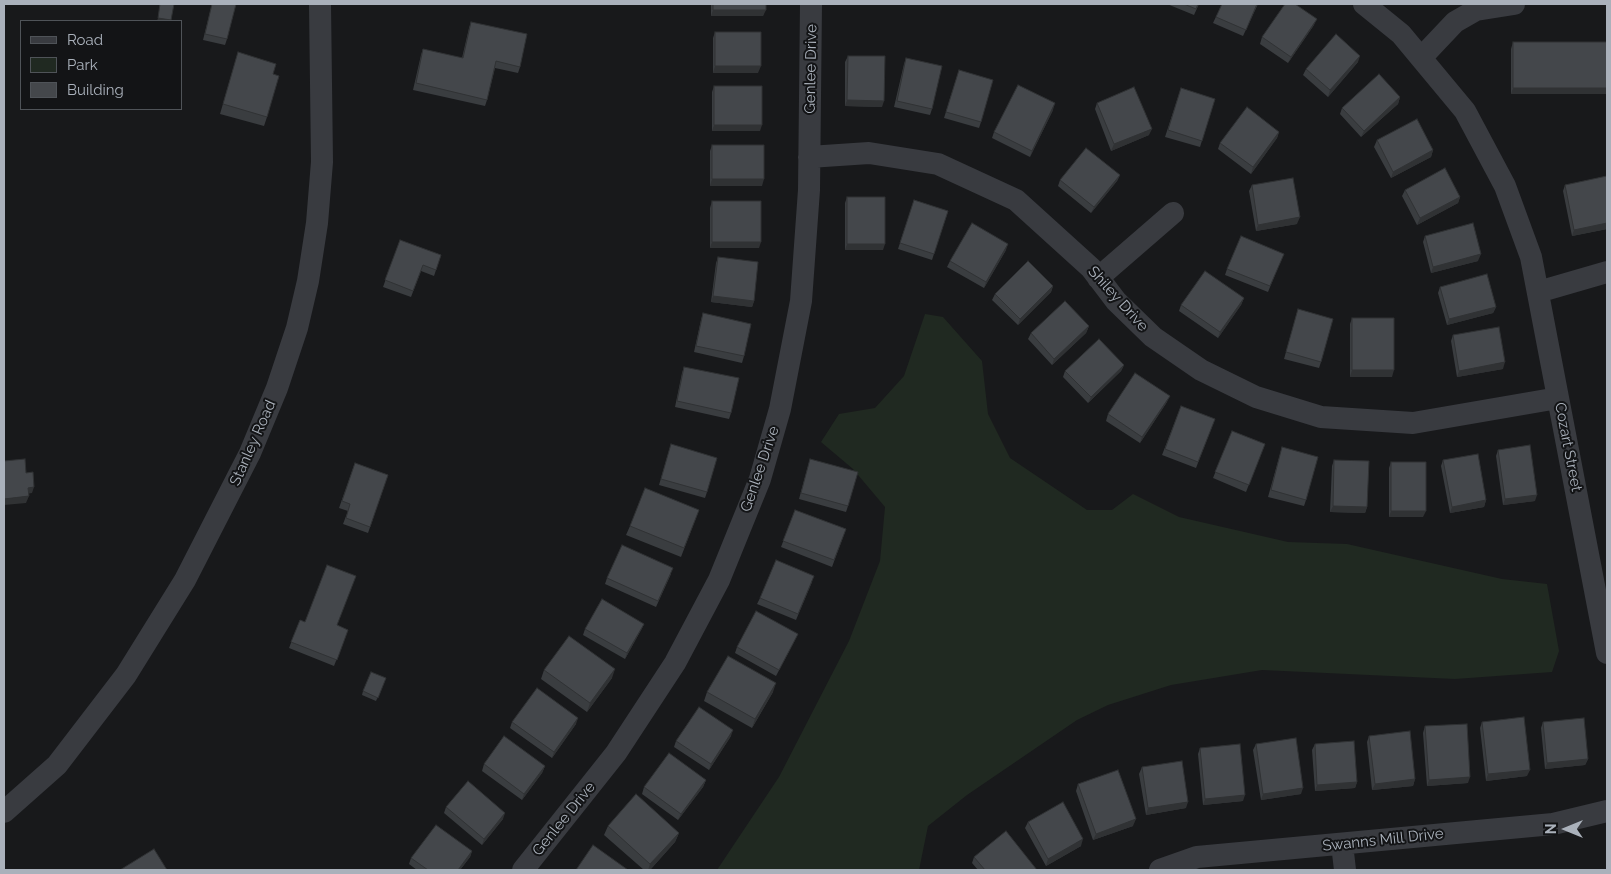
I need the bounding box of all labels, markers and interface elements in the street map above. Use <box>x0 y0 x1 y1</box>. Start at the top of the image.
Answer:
legend <box>20 20 182 110</box>
street label: Genlee Drive <box>801 24 821 114</box>
text: Road <box>67 31 103 49</box>
text: Park <box>67 56 98 74</box>
text: Building <box>67 81 124 99</box>
street label: Shiley Drive <box>1084 263 1152 335</box>
street label: Stanley Road <box>226 398 280 488</box>
street label: Cozart Street <box>1551 401 1585 493</box>
street label: Genlee Drive <box>737 424 783 514</box>
street label: Genlee Drive <box>529 779 599 859</box>
north arrow <box>1541 804 1591 854</box>
text: N <box>1543 824 1559 834</box>
street label: Swanns Mill Drive <box>1321 825 1445 855</box>

